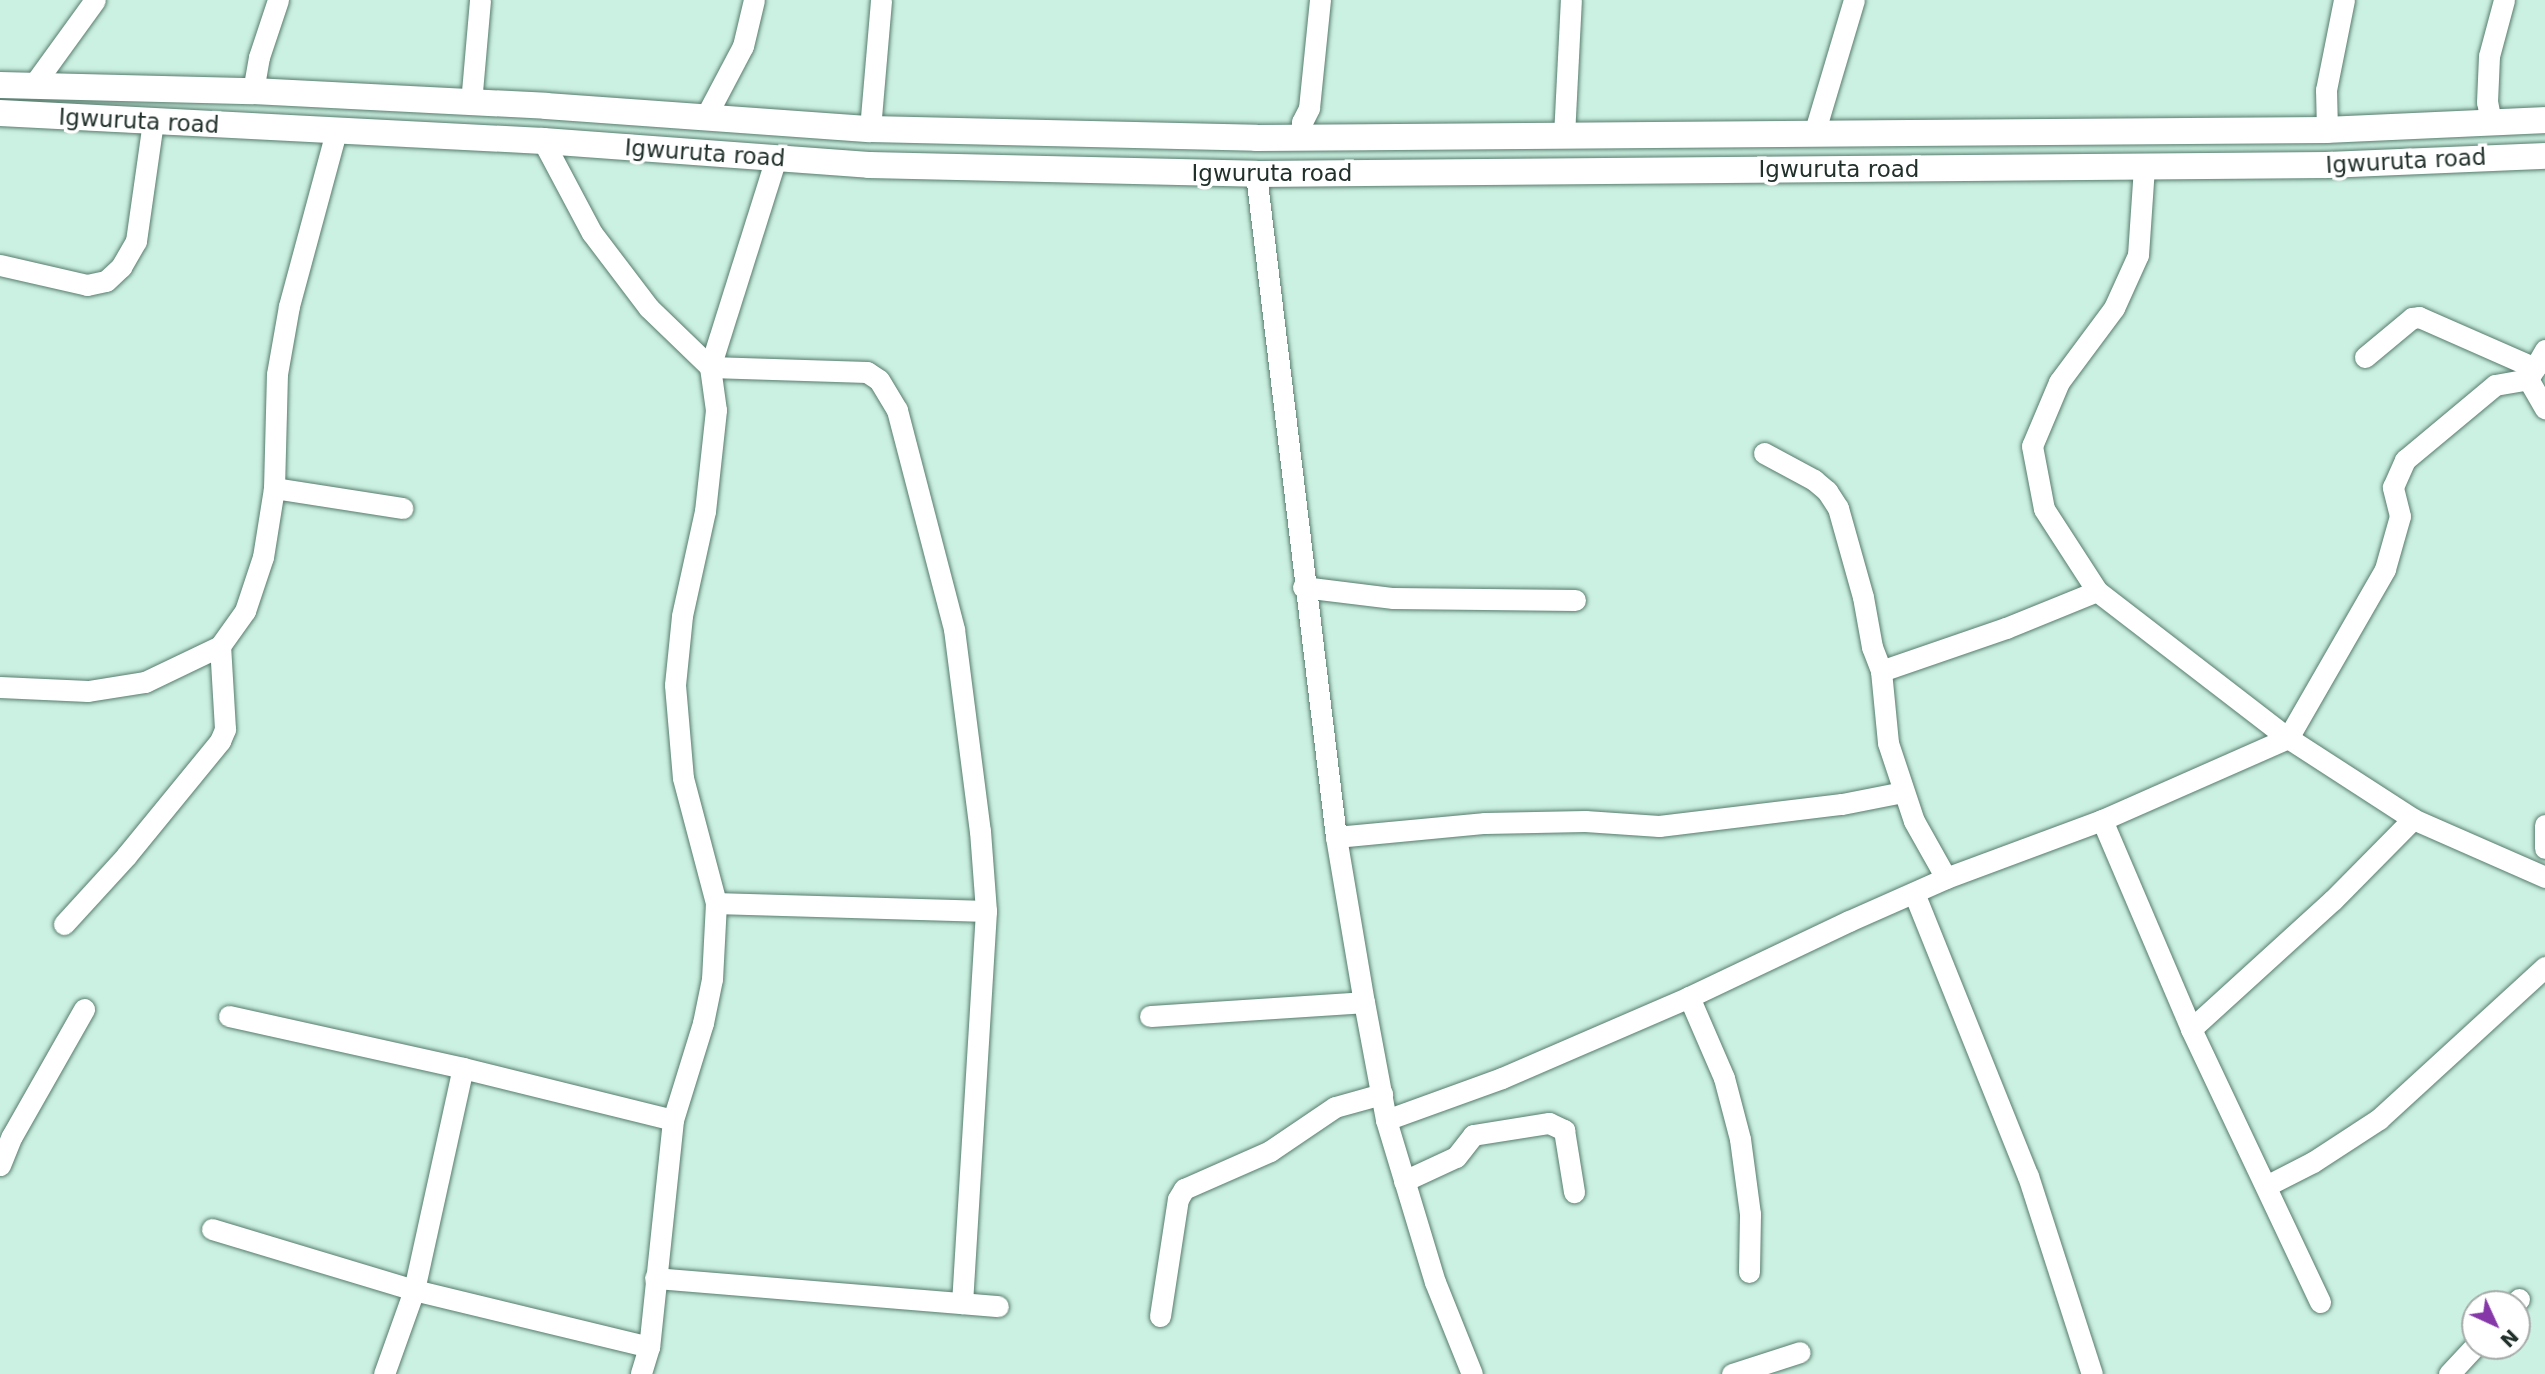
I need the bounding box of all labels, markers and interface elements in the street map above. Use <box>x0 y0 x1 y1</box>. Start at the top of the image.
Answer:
street label: Igwuruta road <box>58 103 220 139</box>
street label: Igwuruta road <box>624 134 786 172</box>
street label: Igwuruta road <box>2325 143 2487 179</box>
street label: Igwuruta road <box>1759 155 1919 183</box>
street label: Igwuruta road <box>1192 159 1352 187</box>
north arrow <box>2461 1290 2531 1360</box>
text: N <box>2496 1325 2523 1352</box>

